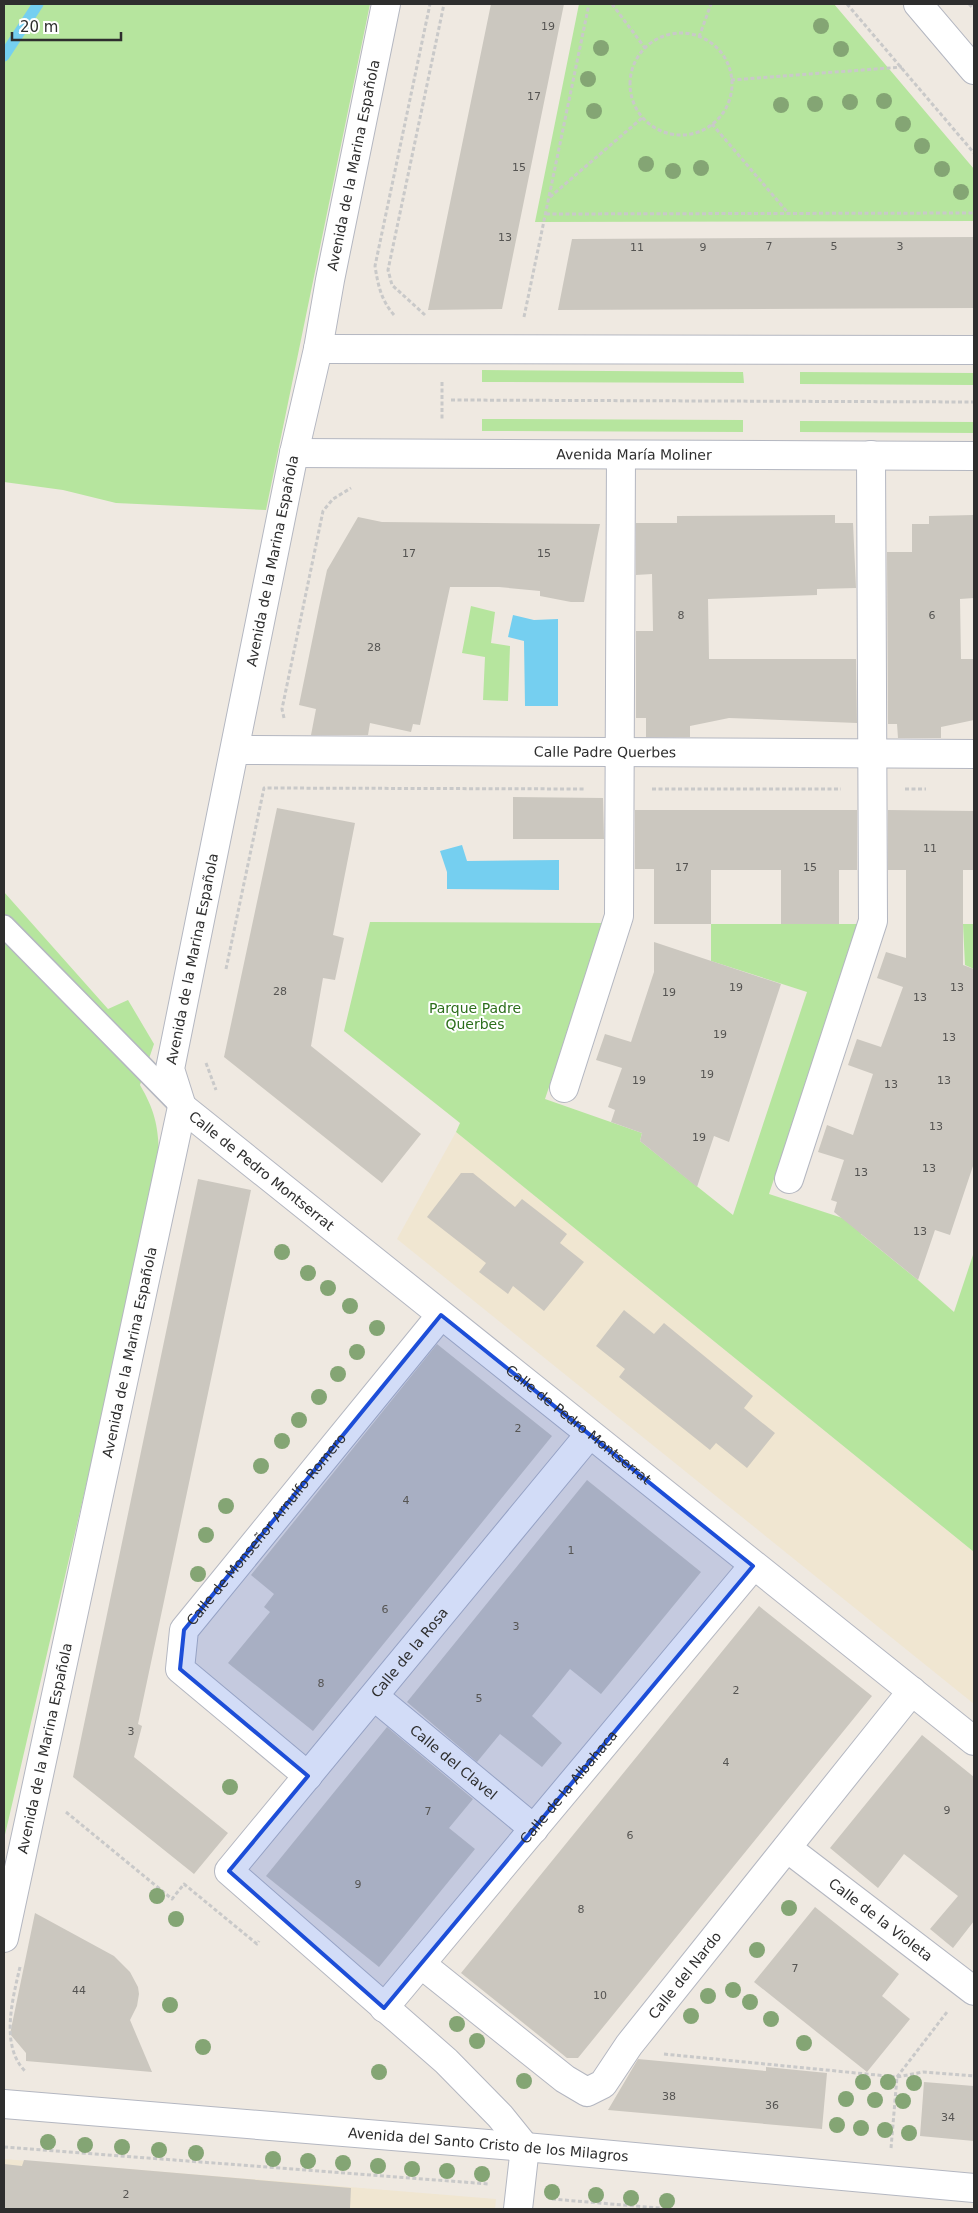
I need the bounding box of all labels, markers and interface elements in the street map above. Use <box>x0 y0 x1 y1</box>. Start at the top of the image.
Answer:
scale bar <box>12 10 121 42</box>
text: 20 m <box>20 18 58 36</box>
house number: 19 <box>541 20 555 33</box>
street label: Avenida de la Marina Española <box>324 58 383 272</box>
house number: 17 <box>527 90 541 103</box>
house number: 15 <box>512 161 526 174</box>
house number: 13 <box>498 231 512 244</box>
house number: 7 <box>766 240 773 253</box>
house number: 5 <box>831 240 838 253</box>
house number: 3 <box>897 240 904 253</box>
house number: 11 <box>630 241 644 254</box>
house number: 9 <box>700 241 707 254</box>
street label: Avenida María Moliner <box>556 446 712 463</box>
street label: Avenida de la Marina Española <box>243 454 301 668</box>
house number: 17 <box>402 547 416 560</box>
house number: 15 <box>537 547 551 560</box>
house number: 8 <box>678 609 685 622</box>
house number: 6 <box>929 609 936 622</box>
house number: 28 <box>367 641 381 654</box>
street label: Calle Padre Querbes <box>534 744 676 760</box>
house number: 11 <box>923 842 937 855</box>
street label: Avenida de la Marina Española <box>163 852 221 1066</box>
house number: 17 <box>675 861 689 874</box>
house number: 15 <box>803 861 817 874</box>
house number: 19 <box>729 981 743 994</box>
house number: 13 <box>950 981 964 994</box>
house number: 28 <box>273 985 287 998</box>
house number: 19 <box>662 986 676 999</box>
house number: 13 <box>913 991 927 1004</box>
park label: Parque Padre Querbes <box>429 1000 521 1032</box>
house number: 19 <box>713 1028 727 1041</box>
house number: 13 <box>942 1031 956 1044</box>
house number: 19 <box>700 1068 714 1081</box>
house number: 19 <box>632 1074 646 1087</box>
house number: 13 <box>937 1074 951 1087</box>
house number: 13 <box>884 1078 898 1091</box>
street label: Calle de Pedro Montserrat <box>186 1108 338 1234</box>
house number: 13 <box>929 1120 943 1133</box>
house number: 19 <box>692 1131 706 1144</box>
house number: 13 <box>922 1162 936 1175</box>
house number: 13 <box>854 1166 868 1179</box>
house number: 13 <box>913 1225 927 1238</box>
street label: Avenida de la Marina Española <box>99 1245 160 1459</box>
street label: Calle de Pedro Montserrat <box>503 1362 655 1488</box>
house number: 2 <box>515 1422 522 1435</box>
street label: Calle de Monseñor Arnulfo Romero <box>183 1430 349 1629</box>
house number: 4 <box>403 1494 410 1507</box>
house number: 1 <box>568 1544 575 1557</box>
house number: 6 <box>382 1603 389 1616</box>
street label: Calle de la Rosa <box>368 1604 451 1701</box>
house number: 3 <box>513 1620 520 1633</box>
street label: Avenida de la Marina Española <box>14 1641 75 1855</box>
house number: 8 <box>318 1677 325 1690</box>
house number: 2 <box>733 1684 740 1697</box>
house number: 5 <box>476 1692 483 1705</box>
street label: Calle del Clavel <box>407 1721 500 1803</box>
house number: 3 <box>128 1725 135 1738</box>
street label: Calle de la Albahaca <box>517 1727 620 1847</box>
house number: 4 <box>723 1756 730 1769</box>
house number: 9 <box>944 1804 951 1817</box>
house number: 7 <box>425 1805 432 1818</box>
house number: 6 <box>627 1829 634 1842</box>
street label: Calle de la Violeta <box>826 1875 936 1964</box>
house number: 9 <box>355 1878 362 1891</box>
house number: 8 <box>578 1903 585 1916</box>
street label: Calle del Nardo <box>645 1928 725 2022</box>
house number: 7 <box>792 1962 799 1975</box>
house number: 44 <box>72 1984 86 1997</box>
house number: 10 <box>593 1989 607 2002</box>
house number: 38 <box>662 2090 676 2103</box>
house number: 36 <box>765 2099 779 2112</box>
house number: 34 <box>941 2111 955 2124</box>
street label: Avenida del Santo Cristo de los Milagros <box>348 2124 629 2164</box>
house number: 2 <box>123 2188 130 2201</box>

